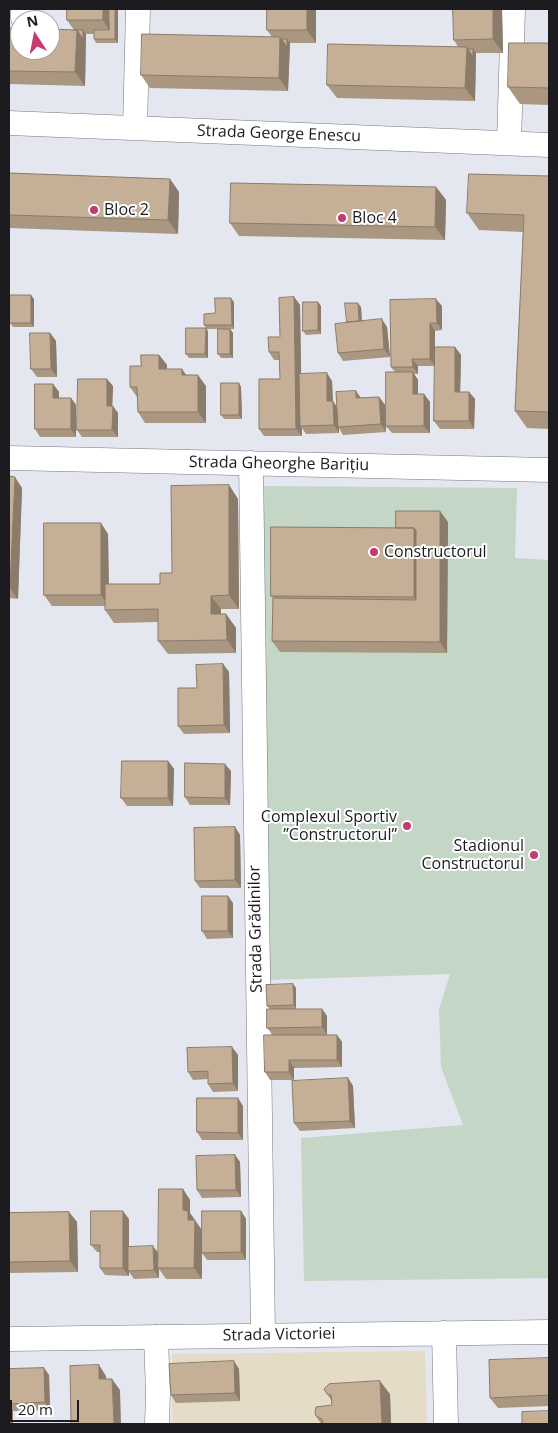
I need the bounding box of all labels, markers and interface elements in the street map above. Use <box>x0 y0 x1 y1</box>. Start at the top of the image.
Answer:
north arrow <box>10 10 60 60</box>
text: N <box>25 10 40 31</box>
street label: Strada George Enescu <box>197 122 361 146</box>
place label: Bloc 2 <box>104 200 149 220</box>
marker: Bloc 2 <box>88 204 100 216</box>
place label: Bloc 4 <box>352 208 397 228</box>
marker: Bloc 4 <box>336 212 348 224</box>
street label: Strada Gheorghe Barițiu <box>189 453 369 475</box>
place label: Constructorul <box>384 542 487 562</box>
marker: Constructorul <box>368 546 380 558</box>
place label: Complexul Sportiv ”Constructorul” <box>261 807 397 845</box>
marker: Complexul Sportiv ”Constructorul” <box>401 820 413 832</box>
place label: Stadionul Constructorul <box>421 836 524 874</box>
marker: Stadionul Constructorul <box>528 849 540 861</box>
street label: Strada Grădinilor <box>245 865 267 993</box>
street label: Strada Victoriei <box>222 1324 336 1346</box>
scale bar <box>12 1390 81 1422</box>
text: 20 m <box>18 1399 53 1419</box>

